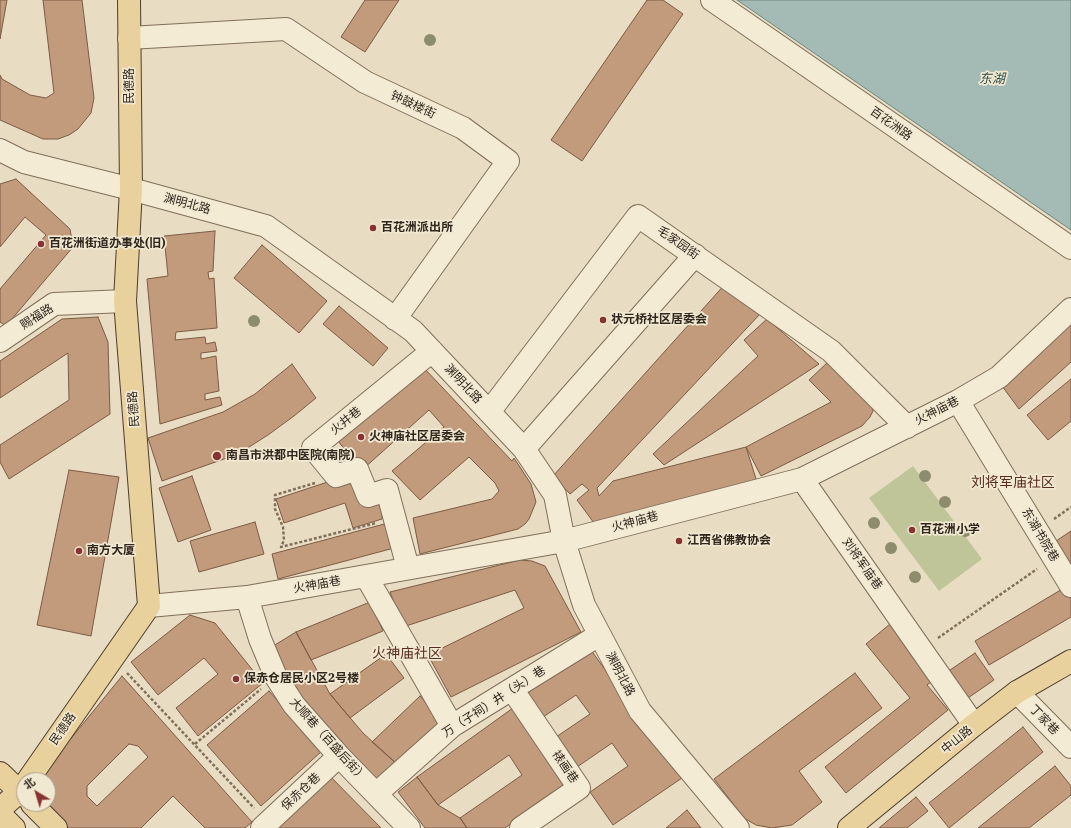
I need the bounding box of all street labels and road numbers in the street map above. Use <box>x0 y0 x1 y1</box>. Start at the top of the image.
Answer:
street label: 民德路 <box>123 68 137 104</box>
street label: 钟鼓楼街 <box>388 88 438 122</box>
street label: 百花洲路 <box>867 104 915 144</box>
street label: 渊明北路 <box>162 191 212 217</box>
street label: 毛家园街 <box>654 223 702 263</box>
street label: 赐福路 <box>18 301 56 333</box>
street label: 渊明北路 <box>441 362 485 406</box>
street label: 民德路 <box>126 391 142 427</box>
street label: 火神庙巷 <box>912 394 962 428</box>
street label: 火井巷 <box>327 404 365 438</box>
street label: 东湖书院巷 <box>1018 506 1062 564</box>
street label: 火神庙巷 <box>610 509 660 535</box>
street label: 刘将军庙巷 <box>839 535 885 593</box>
street label: 火神庙巷 <box>292 574 342 596</box>
street label: 渊明北路 <box>602 649 638 699</box>
street label: 万（子祠）井（头）巷 <box>440 663 548 741</box>
street label: 大顺巷（百盛后街） <box>287 695 369 785</box>
street label: 丁家巷 <box>1026 702 1062 738</box>
street label: 民德路 <box>47 710 79 748</box>
street label: 中山路 <box>938 723 976 757</box>
street label: 裱画巷 <box>549 748 581 786</box>
street label: 保赤仓巷 <box>279 770 323 814</box>

